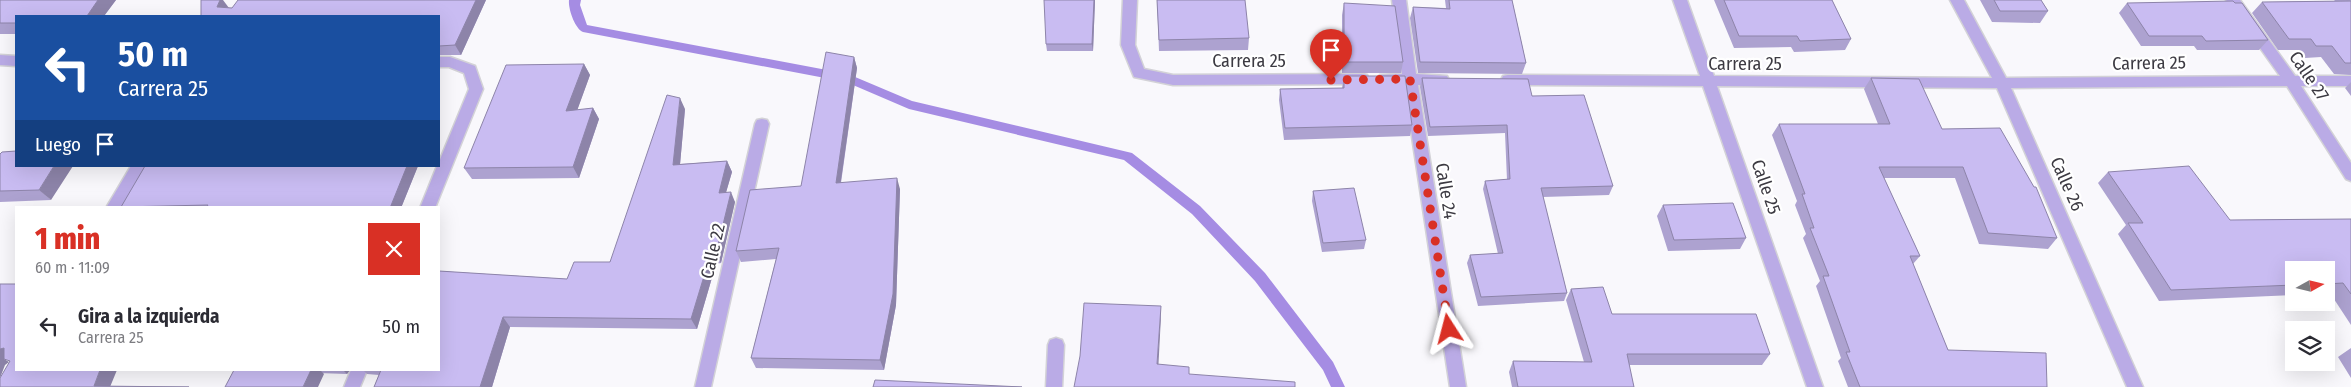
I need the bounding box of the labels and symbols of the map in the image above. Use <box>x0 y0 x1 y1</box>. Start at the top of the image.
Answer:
pin <box>1310 29 1352 80</box>
street label: Calle 27 <box>2284 47 2334 105</box>
street label: Carrera 25 <box>1212 50 1286 72</box>
street label: Carrera 25 <box>2112 51 2186 75</box>
street label: Carrera 25 <box>1708 53 1782 75</box>
street label: Calle 26 <box>2045 153 2089 215</box>
street label: Calle 25 <box>1746 157 1786 217</box>
street label: Calle 24 <box>1431 161 1461 221</box>
street label: Calle 22 <box>696 221 730 281</box>
north arrow <box>2285 261 2335 311</box>
position arrow <box>1422 302 1474 354</box>

